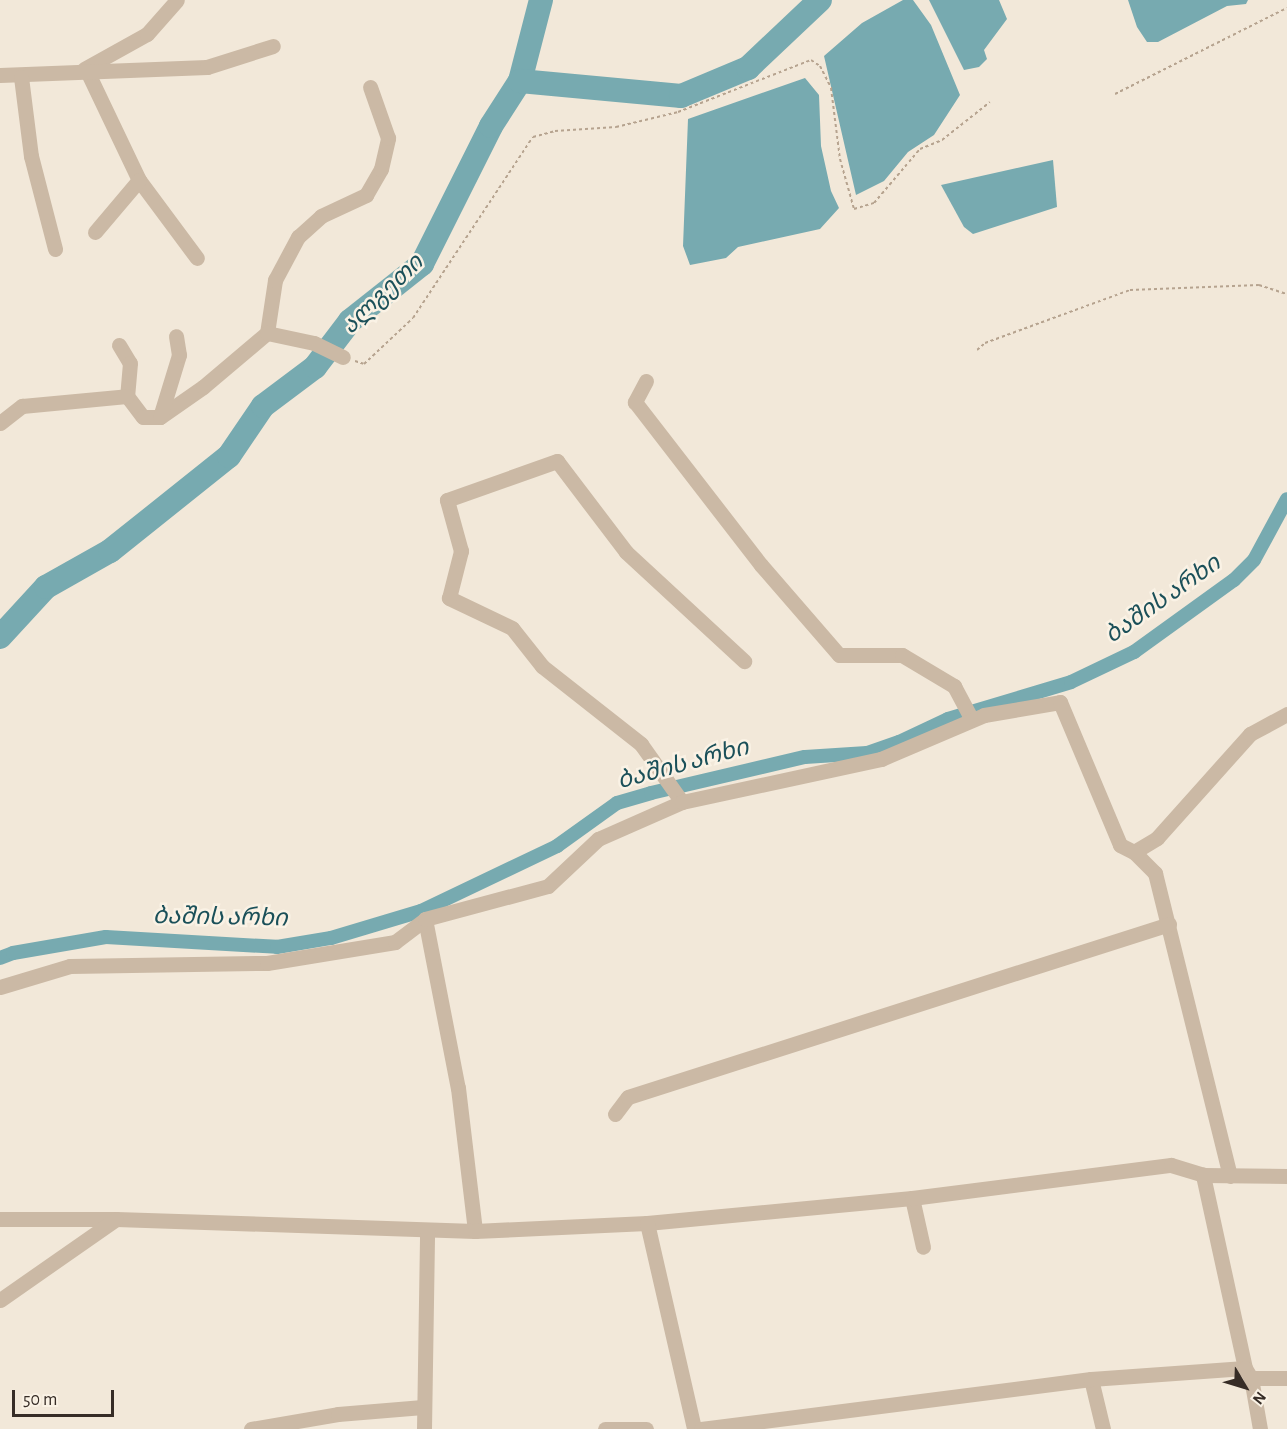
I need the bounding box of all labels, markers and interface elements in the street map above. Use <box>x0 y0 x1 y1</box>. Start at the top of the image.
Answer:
water label: ალგეთი <box>336 249 430 341</box>
water label: ბაშის არხი <box>1100 550 1226 650</box>
water label: ბაშის არხი <box>614 734 752 796</box>
water label: ბაშის არხი <box>152 902 288 934</box>
north arrow <box>1215 1357 1275 1417</box>
scale bar <box>15 1378 117 1416</box>
text: N <box>1249 1389 1269 1407</box>
text: 50 m <box>23 1391 57 1409</box>

